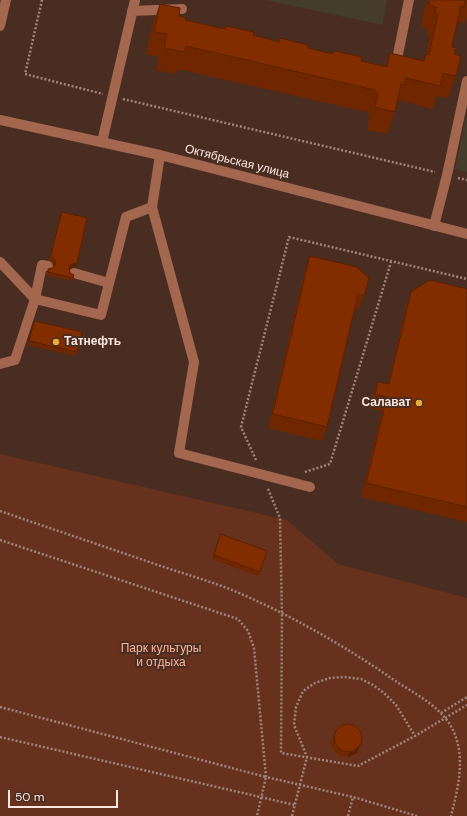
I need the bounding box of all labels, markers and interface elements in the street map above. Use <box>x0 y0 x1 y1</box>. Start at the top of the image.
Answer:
street label: Октябрьская улица <box>183 142 291 182</box>
place label: Татнефть <box>64 335 121 349</box>
marker: Татнефть <box>51 337 61 347</box>
place label: Салават <box>361 396 411 410</box>
marker: Салават <box>414 398 424 408</box>
park label: Парк культуры и отдыха <box>121 642 201 670</box>
scale bar <box>10 782 120 808</box>
text: 50 m <box>15 789 44 805</box>

